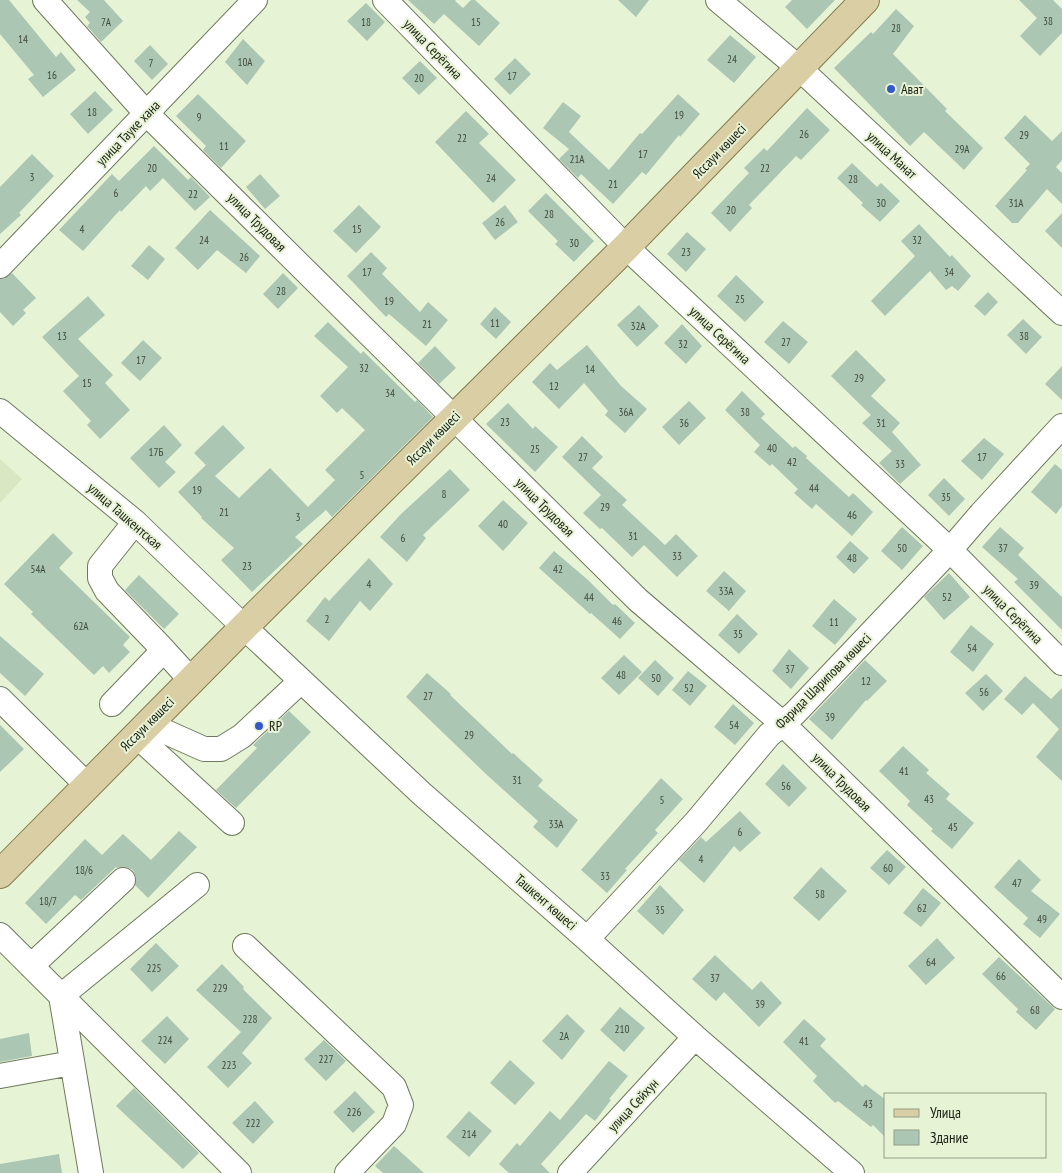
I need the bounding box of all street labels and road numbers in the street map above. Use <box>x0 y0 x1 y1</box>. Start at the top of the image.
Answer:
street label: улица Серёгина <box>400 15 466 83</box>
street label: улица Тауке хана <box>92 96 164 170</box>
street label: Яссауи көшесі <box>688 120 750 182</box>
street label: улица Манат <box>863 127 921 183</box>
street label: улица Трудовая <box>224 189 290 255</box>
street label: улица Серёгина <box>686 302 754 368</box>
street label: Яссауи көшесі <box>402 407 464 469</box>
street label: улица Трудовая <box>512 474 578 540</box>
street label: улица Ташкентская <box>84 479 166 553</box>
street label: улица Серёгина <box>979 580 1047 648</box>
street label: Фарида Шарипова көшесі <box>771 629 875 733</box>
street label: Яссауи көшесі <box>116 693 178 755</box>
street label: улица Трудовая <box>809 749 875 815</box>
street label: Ташкент көшесі <box>511 870 581 934</box>
street label: улица Сейхун <box>604 1074 662 1136</box>

